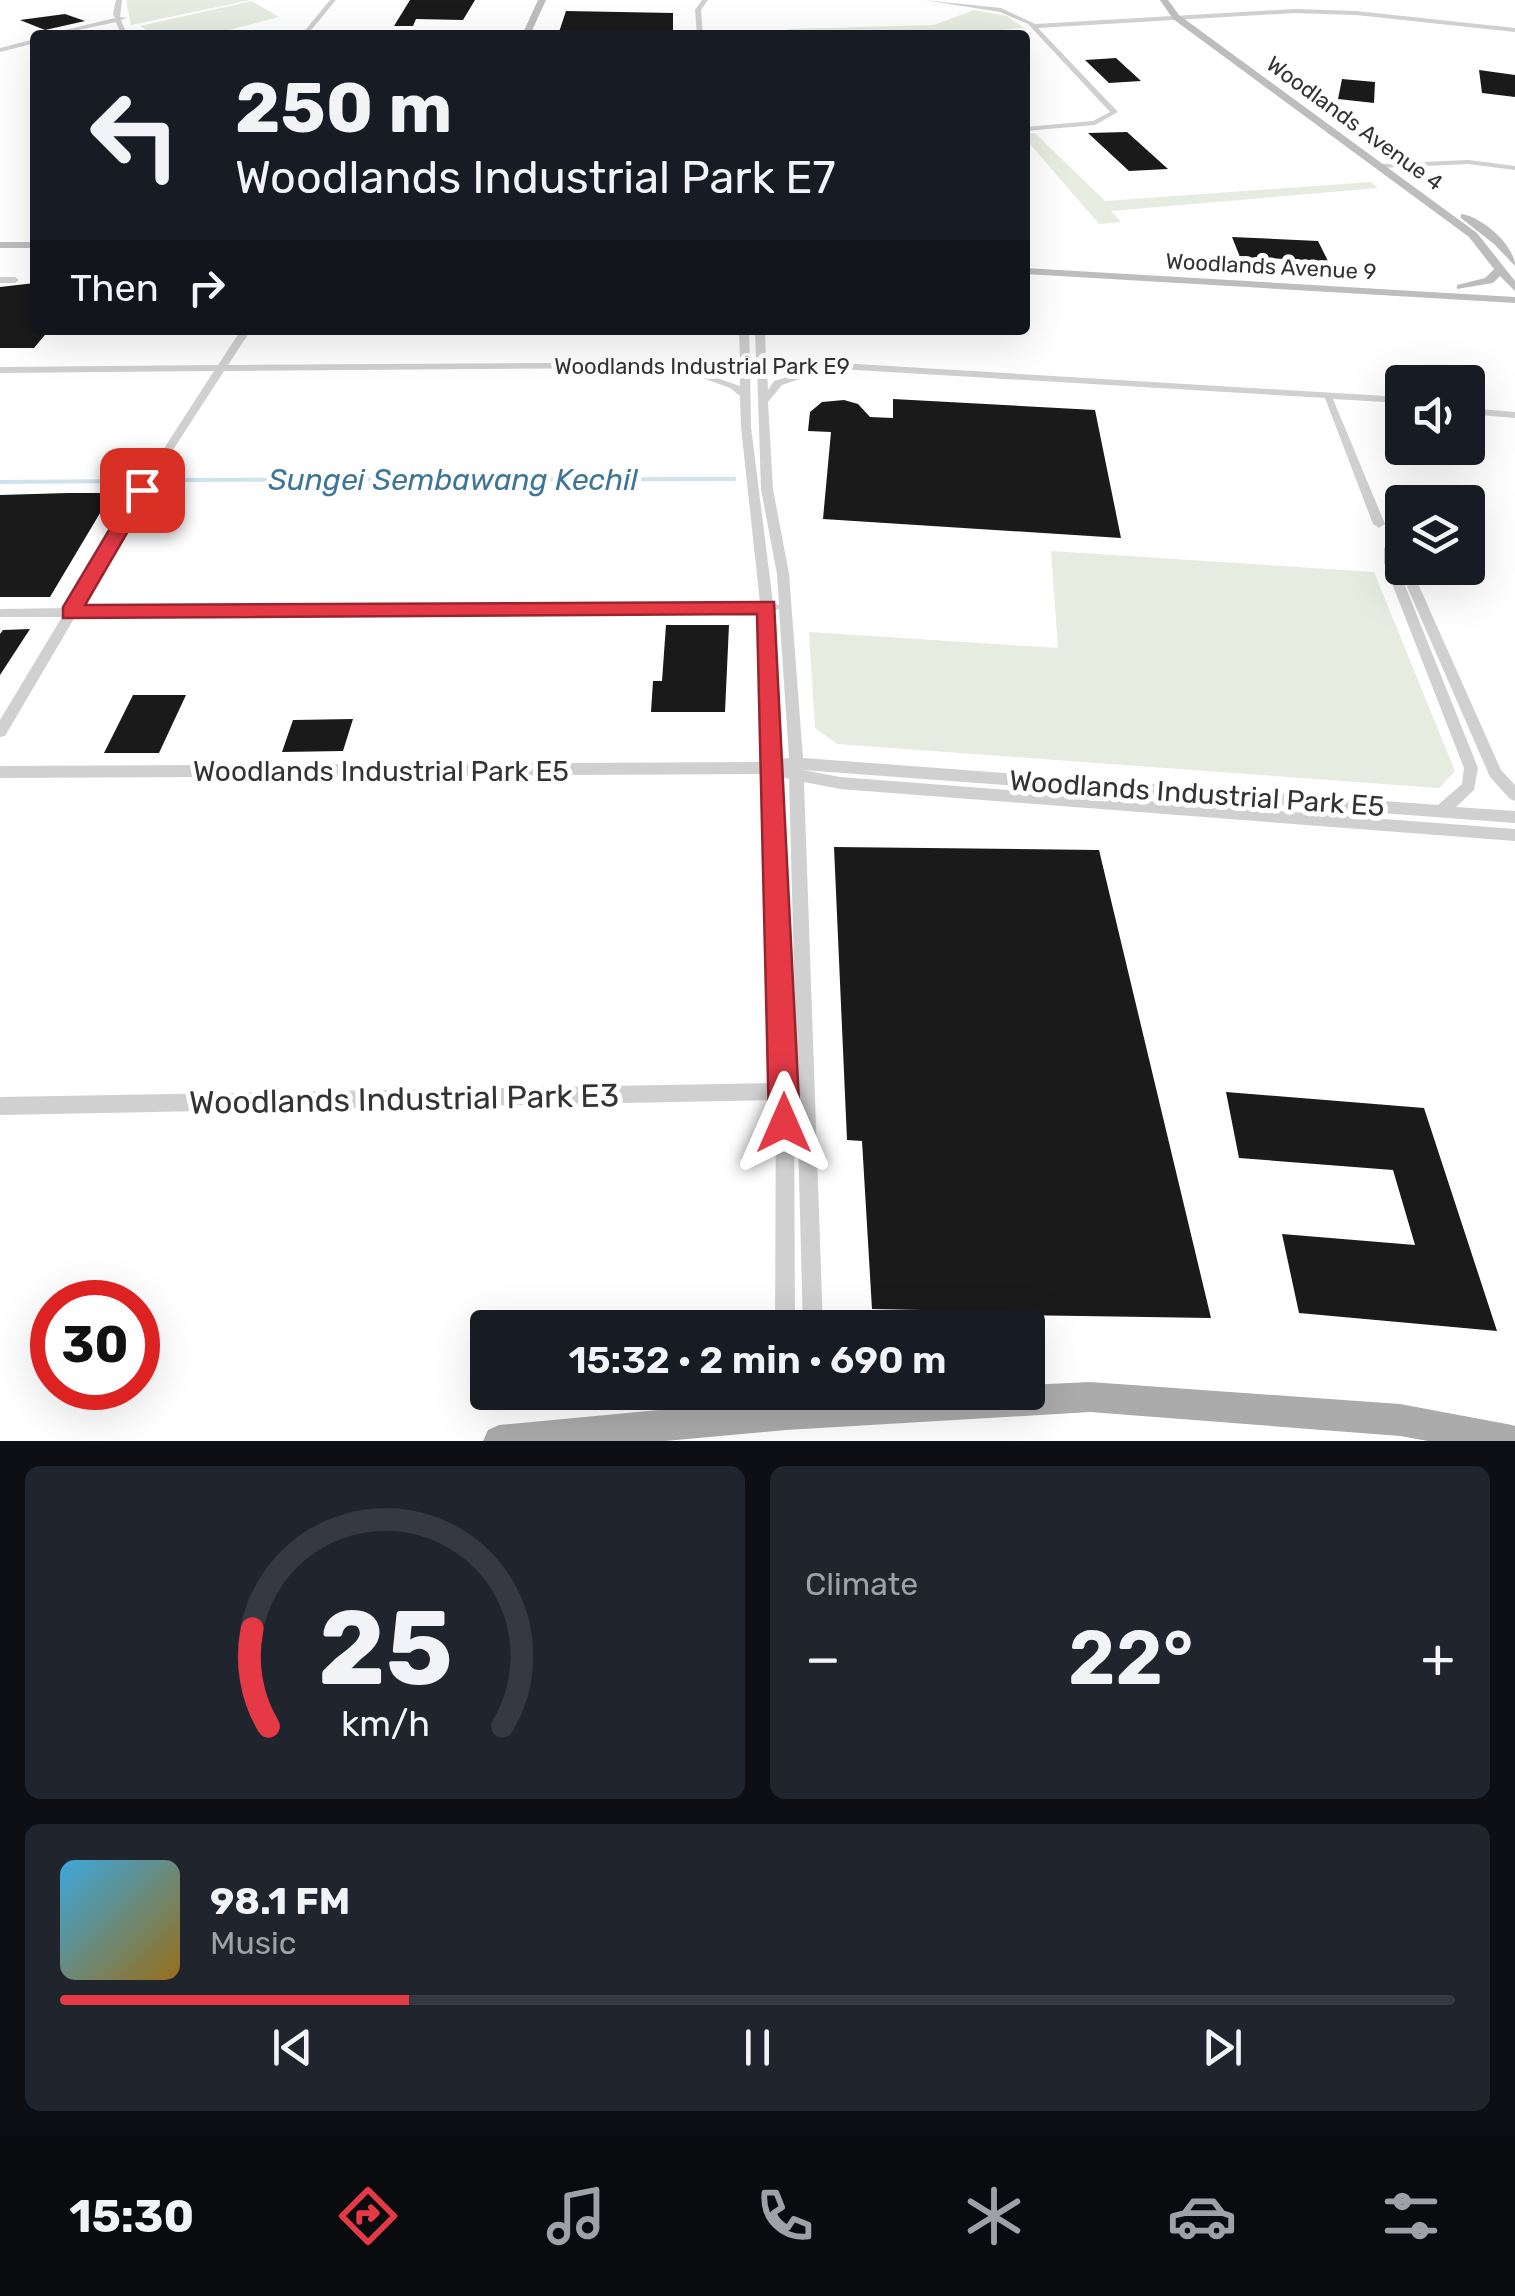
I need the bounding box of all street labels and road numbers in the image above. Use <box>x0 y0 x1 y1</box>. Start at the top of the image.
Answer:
street label: Woodlands Avenue 4 <box>1261 50 1448 197</box>
street label: Woodlands Avenue 9 <box>1165 247 1377 286</box>
street label: Woodlands Industrial Park E9 <box>554 353 850 380</box>
street label: Woodlands Industrial Park E5 <box>193 755 569 788</box>
street label: Woodlands Industrial Park E5 <box>1008 764 1386 823</box>
street label: Woodlands Industrial Park E3 <box>189 1076 619 1122</box>

